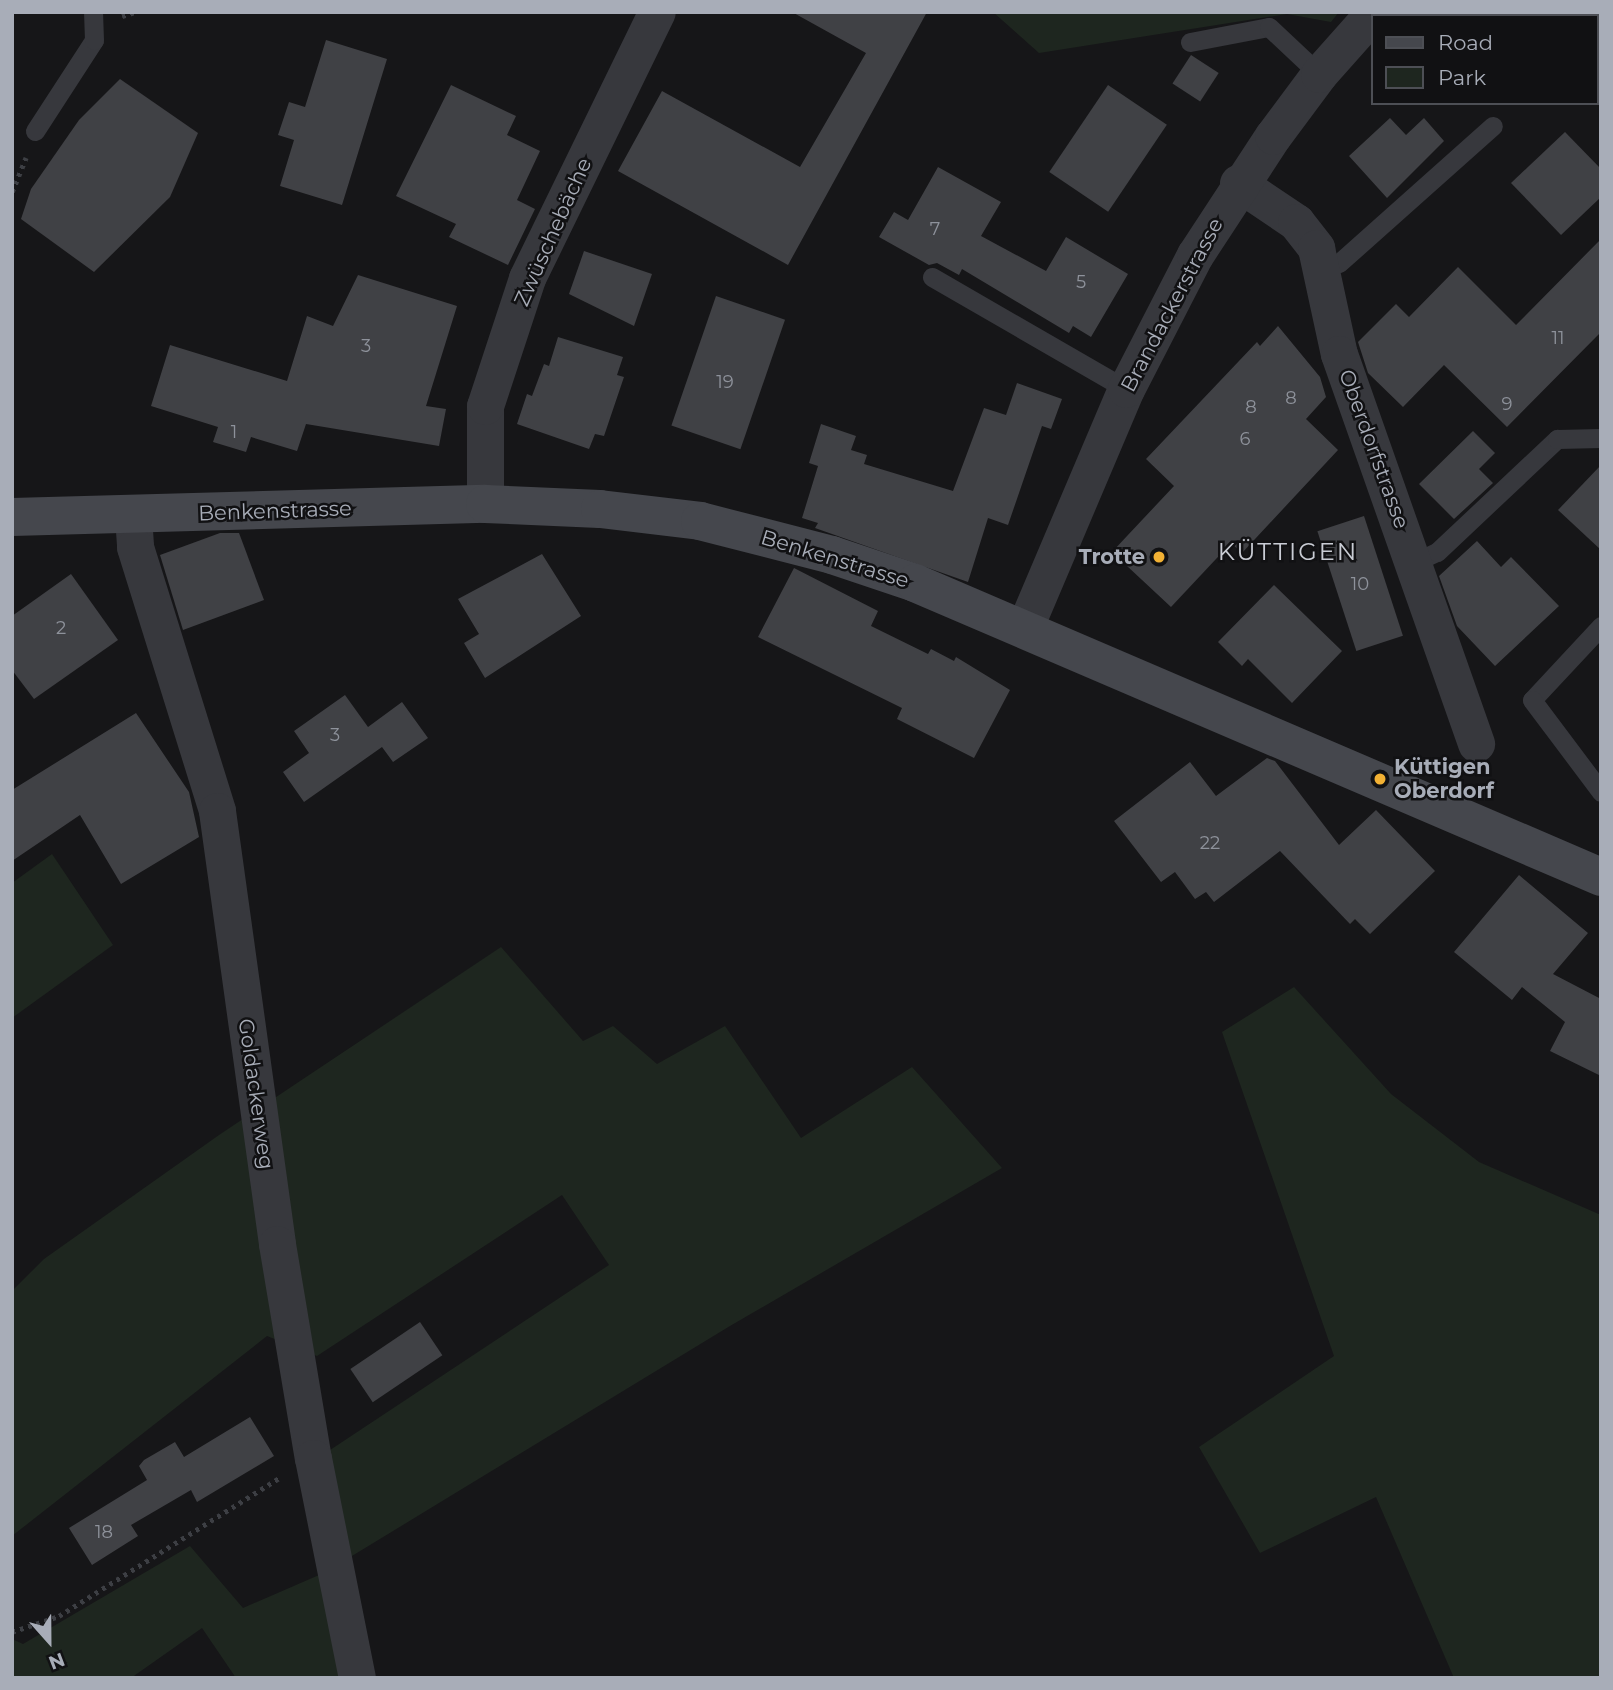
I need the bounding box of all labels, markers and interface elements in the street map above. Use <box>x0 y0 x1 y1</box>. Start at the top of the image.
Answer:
legend <box>1372 14 1599 105</box>
text: Road <box>1438 30 1493 55</box>
text: Park <box>1438 65 1486 90</box>
street label: Zwüschebäche <box>509 154 597 310</box>
street label: Brandackerstrasse <box>1115 214 1229 396</box>
house number: 7 <box>930 218 940 240</box>
house number: 5 <box>1076 271 1086 293</box>
house number: 11 <box>1552 327 1564 349</box>
house number: 3 <box>361 335 371 357</box>
street label: Oberdorfstrasse <box>1334 366 1414 532</box>
house number: 19 <box>716 371 734 393</box>
house number: 8 <box>1285 387 1297 409</box>
house number: 9 <box>1502 393 1512 415</box>
house number: 8 <box>1245 396 1257 418</box>
house number: 1 <box>231 421 237 443</box>
house number: 6 <box>1240 428 1250 450</box>
street label: Benkenstrasse <box>198 496 352 526</box>
street label: Benkenstrasse <box>758 524 912 594</box>
district label: KÜTTIGEN <box>1219 538 1357 566</box>
place label: Trotte <box>1079 544 1145 570</box>
marker: Trotte <box>1151 549 1167 565</box>
house number: 10 <box>1351 573 1369 595</box>
house number: 2 <box>56 617 66 639</box>
house number: 3 <box>330 724 340 746</box>
place label: Küttigen Oberdorf <box>1394 754 1494 804</box>
marker: Küttigen Oberdorf <box>1372 771 1388 787</box>
house number: 22 <box>1200 832 1220 854</box>
street label: Goldackerweg <box>233 1017 279 1171</box>
house number: 18 <box>95 1521 113 1543</box>
north arrow <box>14 1606 84 1676</box>
text: N <box>45 1648 68 1675</box>

